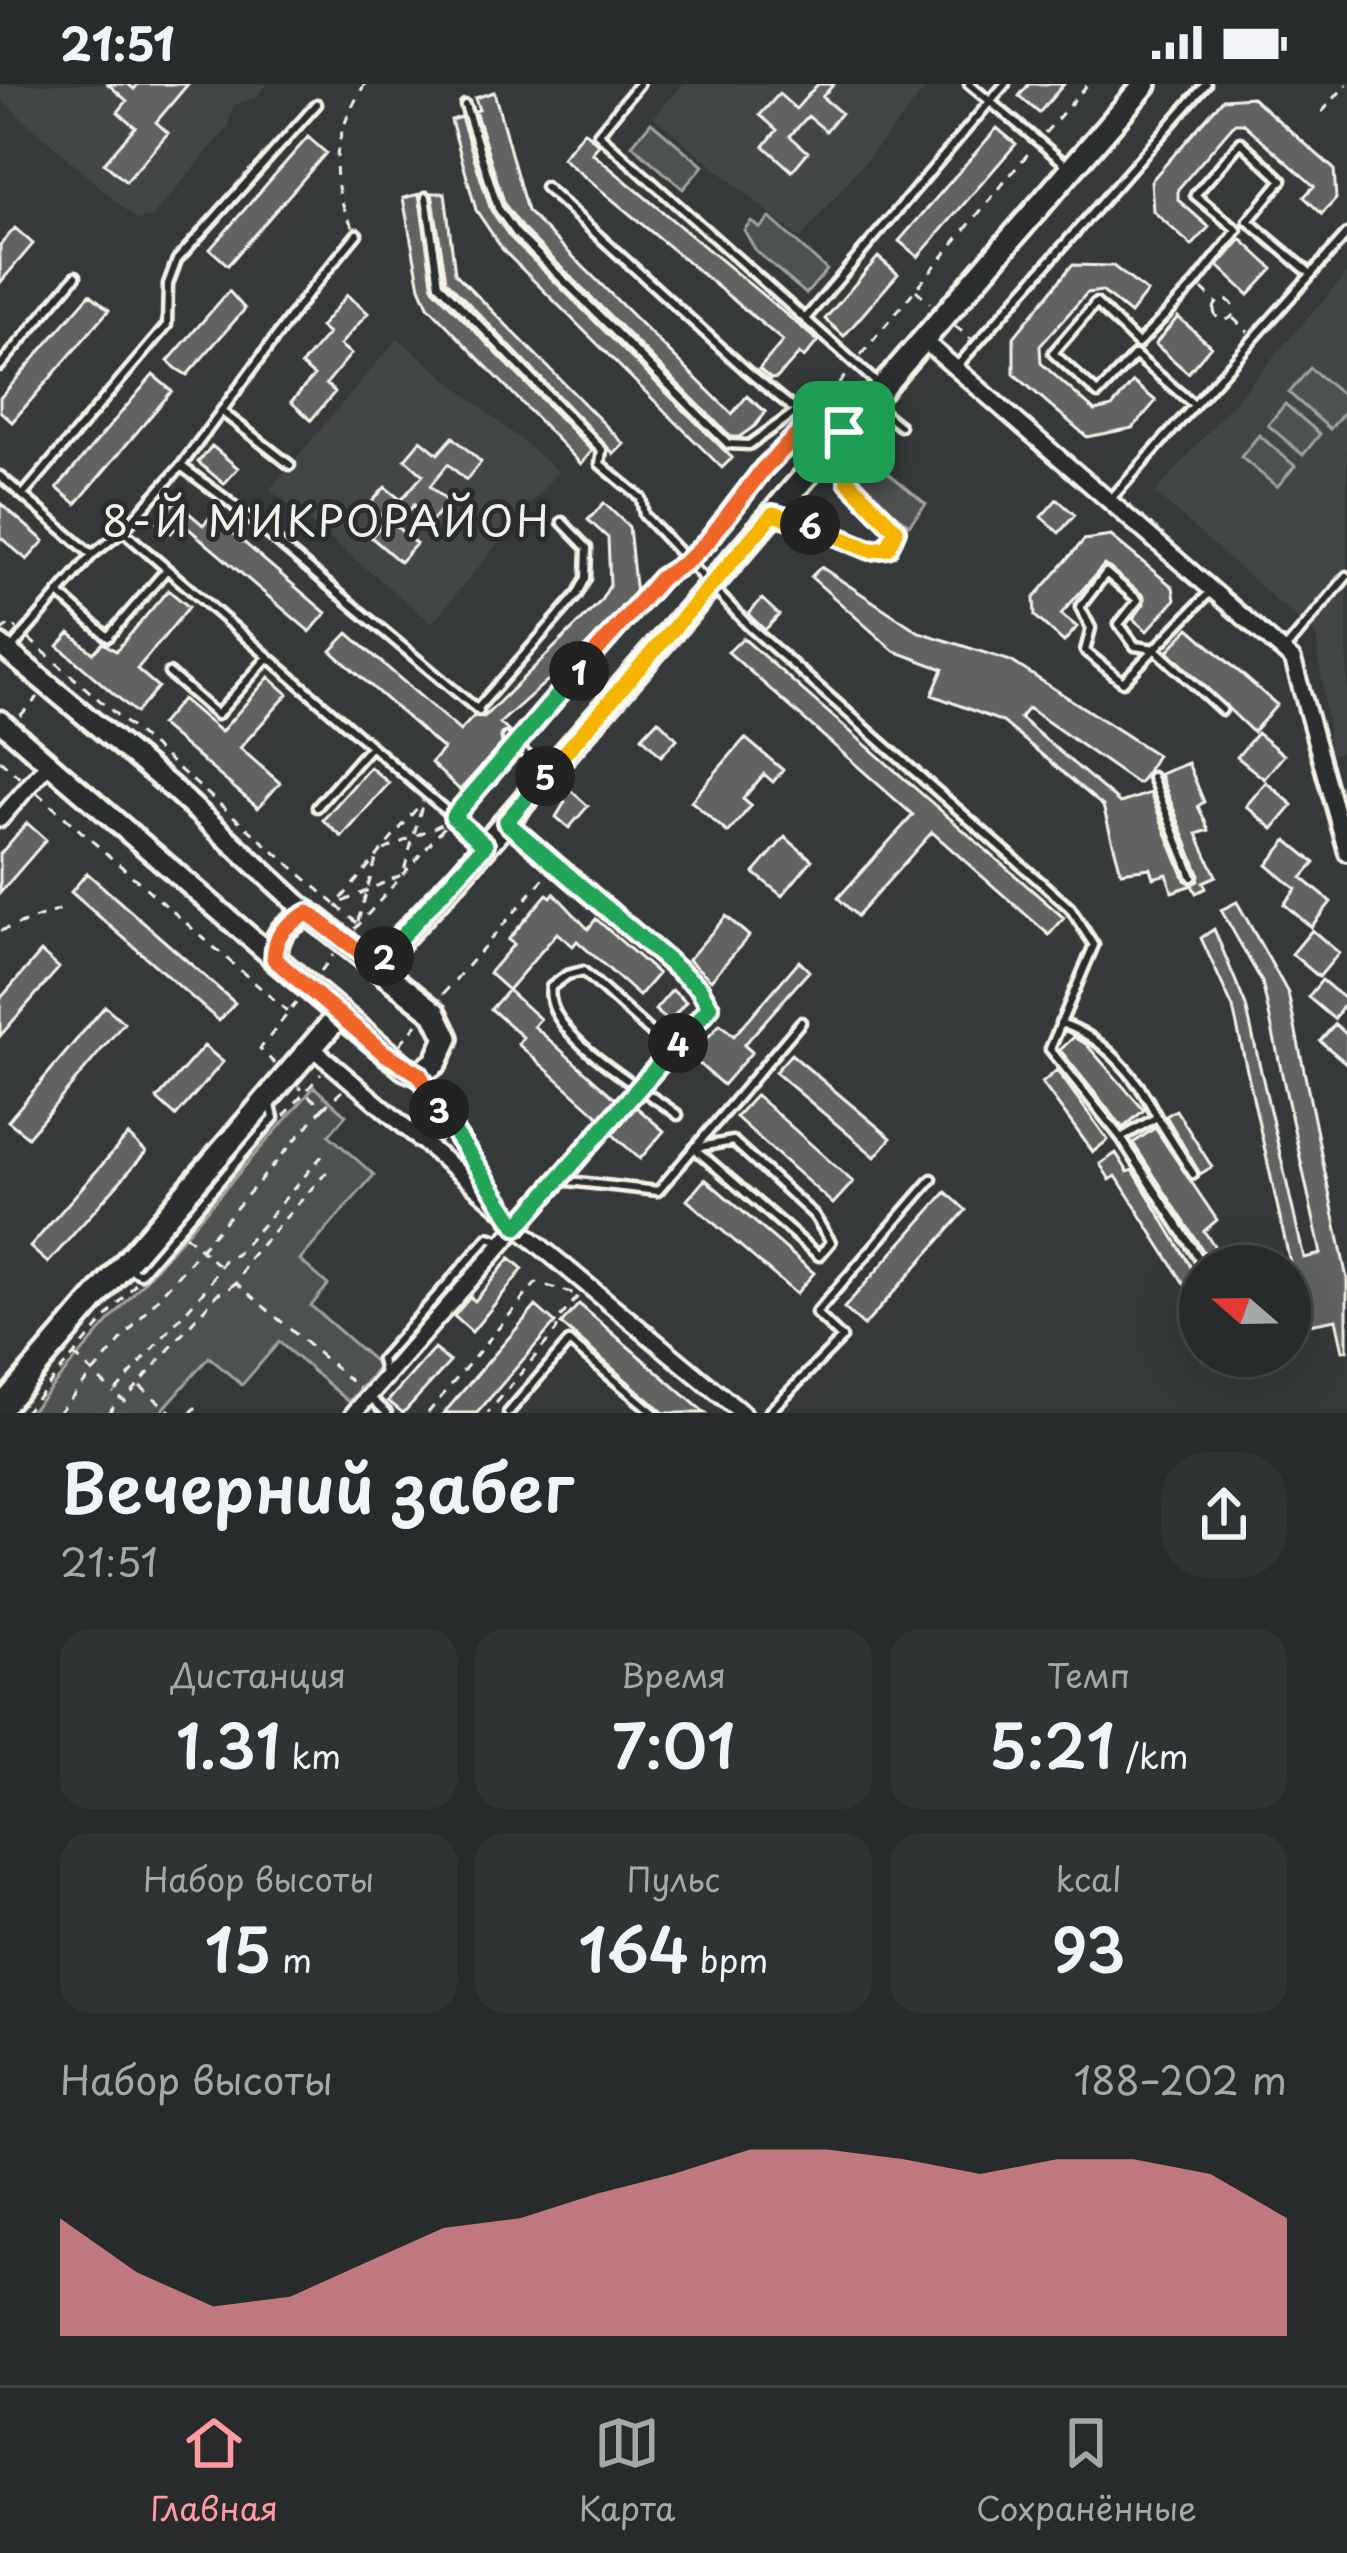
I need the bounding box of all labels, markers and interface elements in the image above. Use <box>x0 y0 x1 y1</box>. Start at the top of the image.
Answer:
text: 21:51 <box>60 8 175 76</box>
pin <box>793 381 895 483</box>
icon: arrive <box>811 399 877 465</box>
district label: 8-Й МИКРОРАЙОН <box>102 488 552 551</box>
pin: 6 <box>780 495 840 555</box>
text: 6 <box>798 500 822 550</box>
pin: 1 <box>549 641 609 701</box>
text: 1 <box>571 646 587 696</box>
pin: 5 <box>515 746 575 806</box>
text: 5 <box>534 751 556 801</box>
pin: 2 <box>354 926 414 986</box>
text: 2 <box>372 931 396 981</box>
pin: 4 <box>648 1013 708 1073</box>
text: 4 <box>667 1018 689 1068</box>
pin: 3 <box>409 1079 469 1139</box>
text: 3 <box>428 1084 450 1134</box>
north arrow <box>1179 1245 1311 1377</box>
map controls <box>1179 1245 1311 1377</box>
text: Вечерний забег <box>60 1436 574 1535</box>
button: share <box>1161 1452 1287 1578</box>
text: 21:51 <box>60 1531 158 1590</box>
text: Дистанция <box>171 1649 346 1699</box>
text: Время <box>621 1649 726 1699</box>
text: Темп <box>1047 1649 1130 1699</box>
text: 1.31 <box>176 1699 281 1789</box>
text: 7:01 <box>612 1699 735 1789</box>
text: 5:21 <box>988 1699 1115 1789</box>
text: km <box>281 1730 341 1780</box>
text: /km <box>1115 1730 1189 1780</box>
text: Набор высоты <box>143 1853 374 1903</box>
text: Пульс <box>627 1853 720 1903</box>
text: kcal <box>1056 1853 1121 1903</box>
text: 15 <box>205 1903 271 1993</box>
text: 164 <box>579 1903 689 1993</box>
text: 93 <box>1052 1903 1125 1993</box>
text: m <box>271 1934 312 1984</box>
text: bpm <box>689 1934 768 1984</box>
text: Набор высоты <box>60 2049 333 2108</box>
text: 188–202 m <box>1074 2049 1287 2108</box>
tab: Главная <box>150 2410 278 2532</box>
tab: Карта <box>579 2410 676 2532</box>
tab: Сохранённые <box>976 2410 1197 2532</box>

